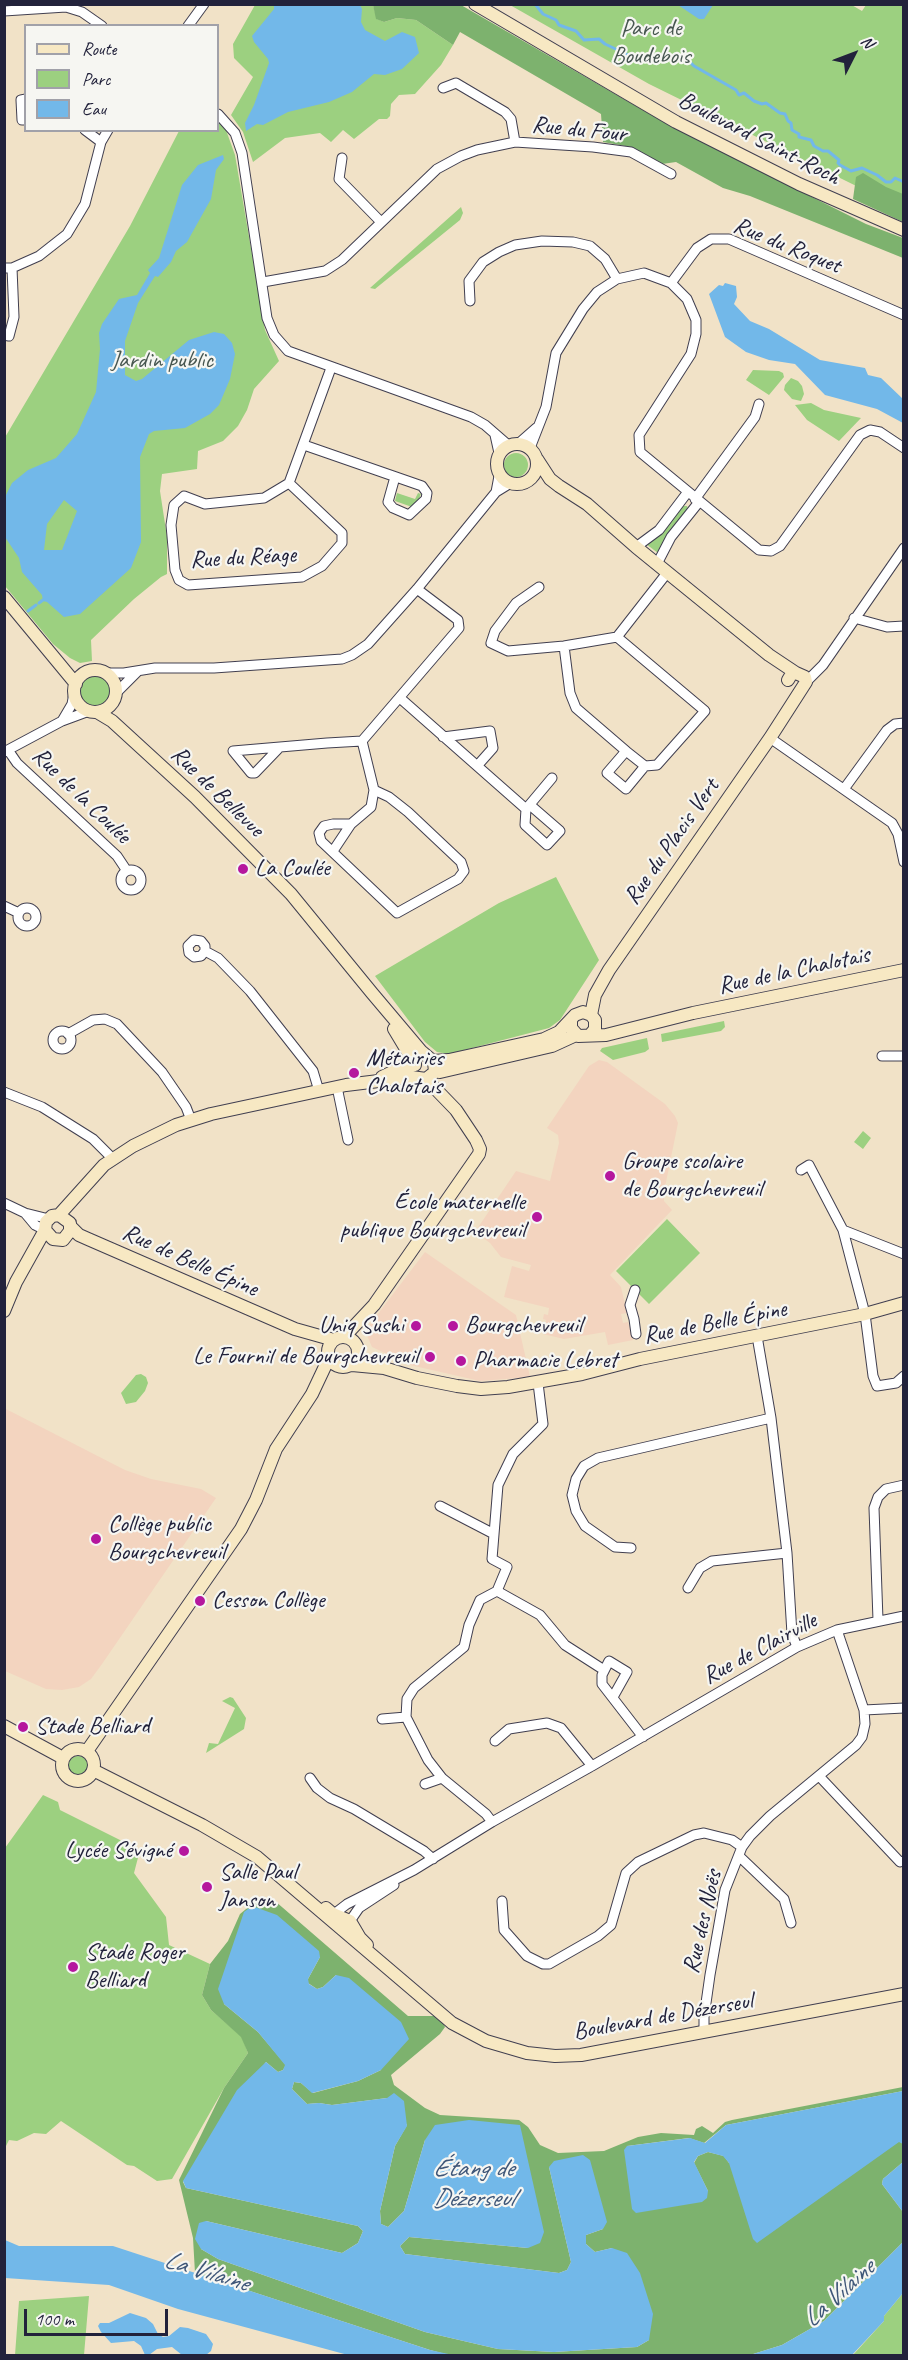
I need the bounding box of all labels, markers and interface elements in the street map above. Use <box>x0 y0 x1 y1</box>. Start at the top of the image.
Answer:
park label: Parc de Boudebois <box>612 15 690 71</box>
legend <box>24 24 219 132</box>
north arrow <box>824 24 884 84</box>
text: N <box>857 32 878 52</box>
text: Route <box>82 38 116 60</box>
text: Parc <box>82 68 110 90</box>
street label: Boulevard Saint-Roch <box>673 86 845 192</box>
text: Eau <box>82 98 106 120</box>
street label: Rue du Four <box>530 111 628 149</box>
street label: Rue du Roquet <box>729 211 845 281</box>
park label: Jardin public <box>111 347 213 375</box>
street label: Rue du Réage <box>189 541 297 575</box>
street label: Rue de Bellevue <box>164 740 270 844</box>
street label: Rue de la Coulée <box>26 742 136 850</box>
street label: Rue du Placis Vert <box>618 774 726 910</box>
place label: La Coulée <box>255 855 330 883</box>
marker: La Coulée <box>236 862 250 876</box>
street label: Rue de la Chalotais <box>716 941 872 1001</box>
place label: Métairies Chalotais <box>366 1045 443 1101</box>
marker: Métairies Chalotais <box>347 1066 361 1080</box>
place label: Groupe scolaire de Bourgchevreuil <box>622 1148 762 1204</box>
marker: Groupe scolaire de Bourgchevreuil <box>603 1169 617 1183</box>
place label: École maternelle publique Bourgchevreuil <box>340 1189 525 1245</box>
marker: École maternelle publique Bourgchevreuil <box>530 1210 544 1224</box>
street label: Rue de Belle Épine <box>118 1218 262 1304</box>
street label: Rue de Belle Épine <box>641 1295 789 1351</box>
place label: Uniq Sushi <box>319 1312 404 1340</box>
place label: Bourgchevreuil <box>465 1312 582 1340</box>
marker: Uniq Sushi <box>409 1319 423 1333</box>
marker: Bourgchevreuil <box>446 1319 460 1333</box>
place label: Le Fournil de Bourgchevreuil <box>193 1343 418 1371</box>
place label: Pharmacie Lebret <box>473 1347 617 1375</box>
marker: Le Fournil de Bourgchevreuil <box>423 1350 437 1364</box>
marker: Pharmacie Lebret <box>454 1354 468 1368</box>
place label: Collège public Bourgchevreuil <box>108 1511 225 1567</box>
marker: Collège public Bourgchevreuil <box>89 1532 103 1546</box>
place label: Cesson Collège <box>212 1587 325 1615</box>
marker: Cesson Collège <box>193 1594 207 1608</box>
street label: Rue de Clairville <box>698 1607 822 1691</box>
place label: Stade Belliard <box>35 1713 150 1741</box>
marker: Stade Belliard <box>16 1720 30 1734</box>
place label: Lycée Sévigné <box>65 1837 172 1865</box>
marker: Lycée Sévigné <box>177 1844 191 1858</box>
place label: Salle Paul Janson <box>219 1859 296 1915</box>
street label: Rue des Noës <box>677 1868 729 1976</box>
marker: Salle Paul Janson <box>200 1880 214 1894</box>
place label: Stade Roger Belliard <box>85 1939 185 1995</box>
marker: Stade Roger Belliard <box>66 1960 80 1974</box>
street label: Boulevard de Dézerseul <box>571 1987 755 2047</box>
water label: Étang de Dézerseul <box>433 2153 513 2214</box>
water label: La Vilaine <box>160 2244 252 2300</box>
water label: La Vilaine <box>797 2254 881 2334</box>
scale bar <box>27 2297 171 2335</box>
text: 100 m <box>35 2308 74 2330</box>

